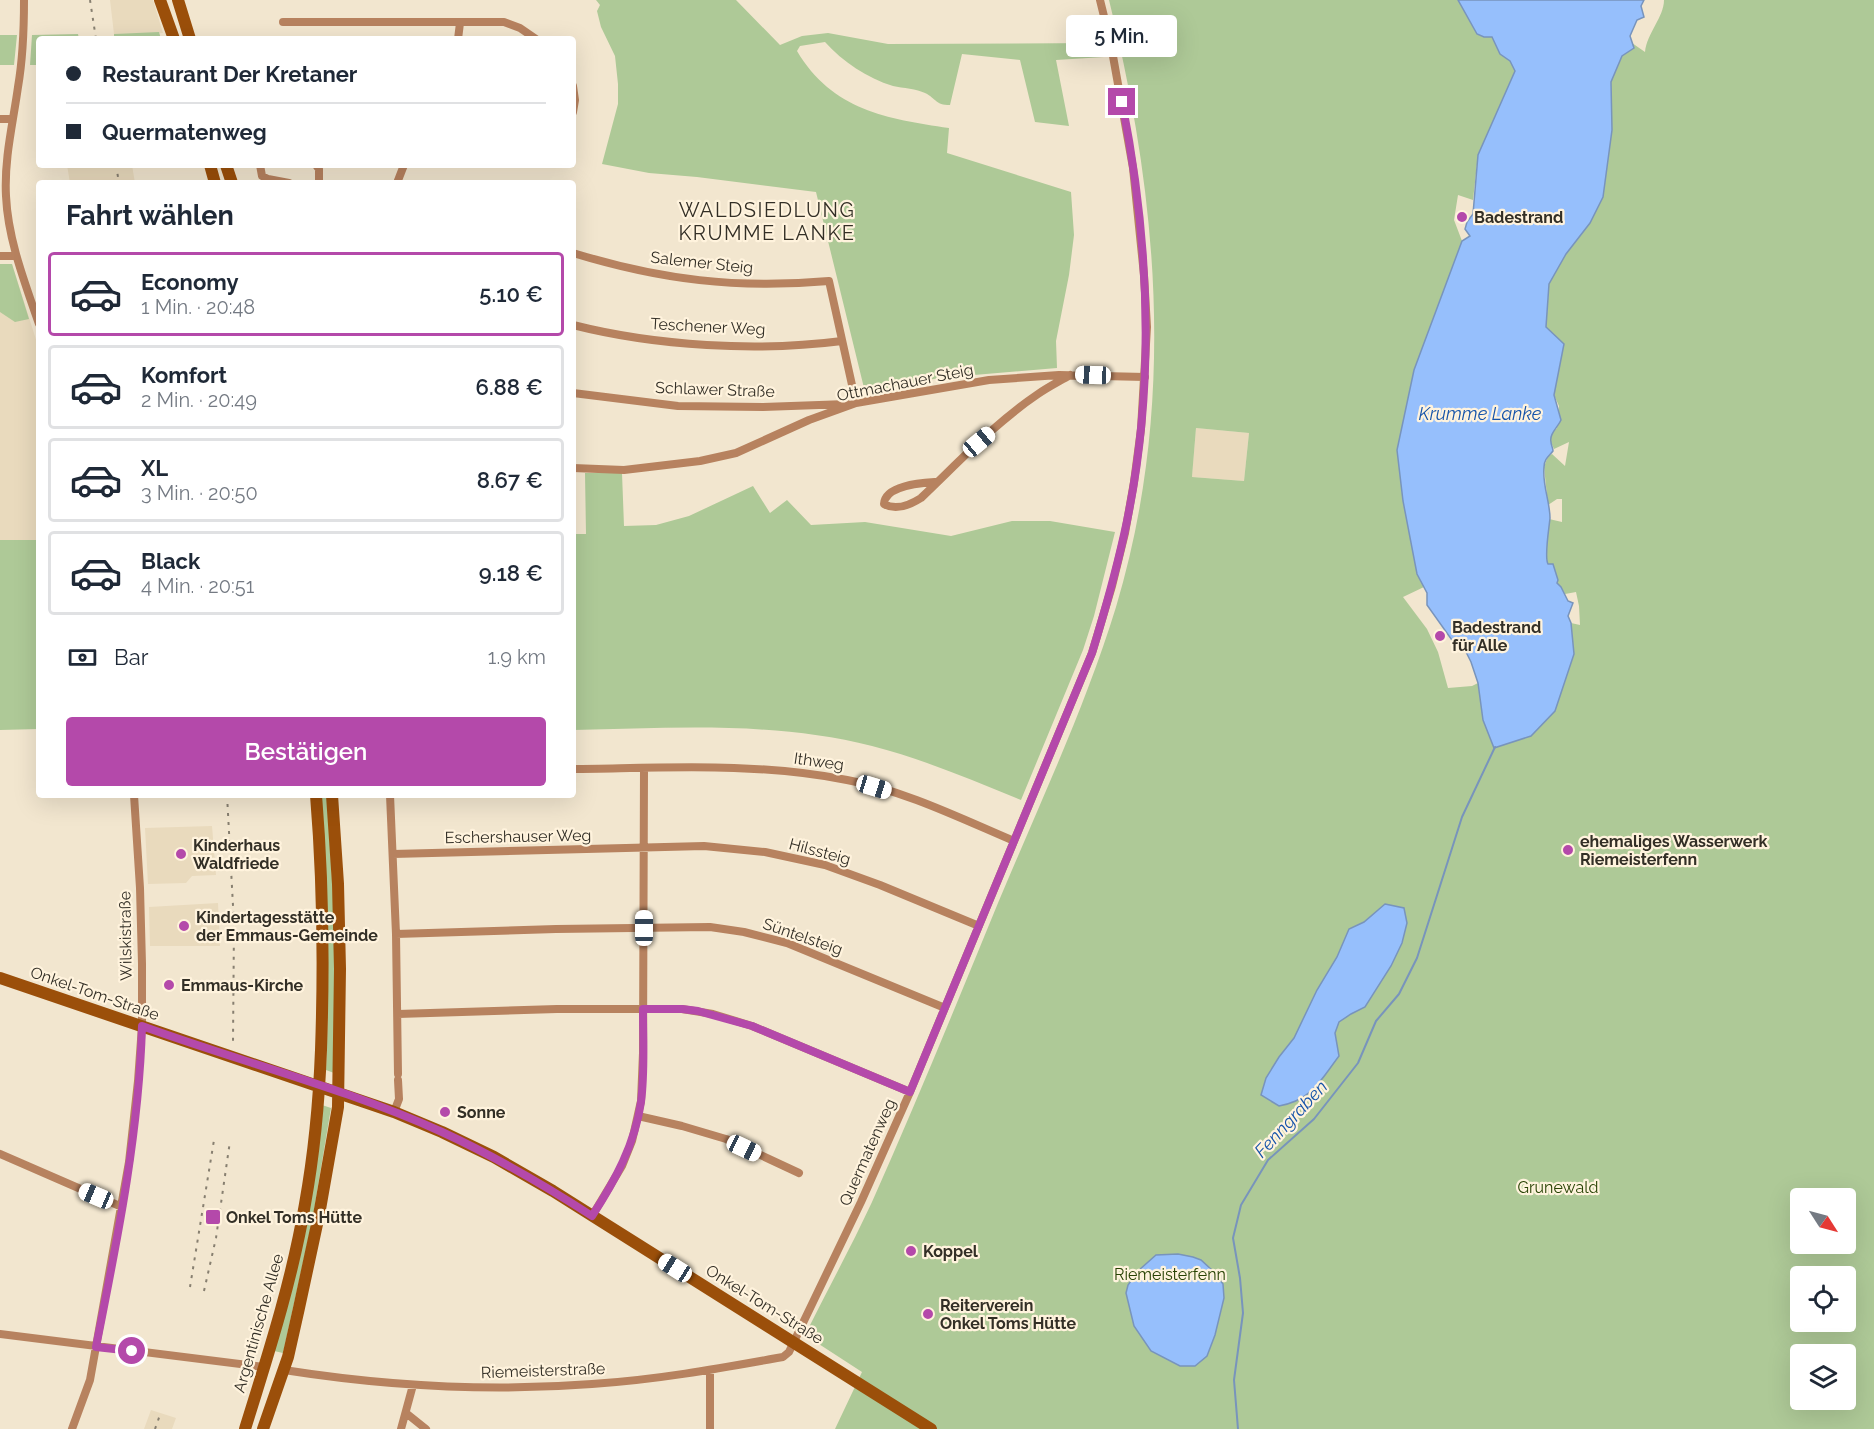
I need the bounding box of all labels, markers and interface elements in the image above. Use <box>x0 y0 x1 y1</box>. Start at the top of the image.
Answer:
callout: 5 Min. <box>1066 15 1178 57</box>
text: 5 Min. <box>1094 24 1149 48</box>
text: Restaurant Der Kretaner <box>102 61 357 87</box>
route end <box>1108 88 1135 115</box>
text: Quermatenweg <box>102 119 267 145</box>
district label: WALDSIEDLUNG KRUMME LANKE <box>678 198 856 245</box>
text: Fahrt wählen <box>66 200 234 231</box>
place label: Badestrand <box>1474 208 1563 227</box>
marker: Badestrand <box>1455 210 1469 224</box>
street label: Salemer Steig <box>650 248 754 277</box>
icon: car <box>69 267 123 321</box>
text: Economy <box>141 269 239 295</box>
text: 5.10 € <box>479 281 543 307</box>
text: 1 Min. · 20:48 <box>141 295 255 319</box>
street label: Teschener Weg <box>650 314 766 339</box>
icon: car <box>69 360 123 414</box>
street label: Ottmachauer Steig <box>835 360 975 405</box>
text: Komfort <box>141 362 227 388</box>
car <box>1075 365 1111 385</box>
text: 6.88 € <box>476 374 543 400</box>
street label: Schlawer Straße <box>655 378 775 401</box>
text: 2 Min. · 20:49 <box>141 388 257 412</box>
water label: Krumme Lanke <box>1419 403 1542 424</box>
car <box>959 424 999 460</box>
icon: car <box>69 453 123 507</box>
text: XL <box>141 455 168 481</box>
text: 8.67 € <box>477 467 543 493</box>
text: 3 Min. · 20:50 <box>141 481 258 505</box>
icon: car <box>69 546 123 600</box>
text: Black <box>141 548 200 574</box>
text: 9.18 € <box>479 560 543 586</box>
text: 4 Min. · 20:51 <box>141 574 254 598</box>
place label: Badestrand für Alle <box>1452 618 1541 655</box>
marker: Badestrand für Alle <box>1433 629 1447 643</box>
icon: cash <box>66 641 99 674</box>
text: Bar <box>114 644 148 670</box>
text: 1.9 km <box>488 645 546 669</box>
button: Bestätigen <box>66 717 546 786</box>
street label: Ithweg <box>793 749 845 774</box>
car <box>854 773 894 801</box>
street label: Eschershauser Weg <box>445 826 592 847</box>
place label: ehemaliges Wasserwerk Riemeisterfenn <box>1580 832 1768 869</box>
street label: Hilssteig <box>787 834 853 869</box>
place label: Kinderhaus Waldfriede <box>193 836 280 873</box>
marker: ehemaliges Wasserwerk Riemeisterfenn <box>1561 843 1575 857</box>
marker: Kinderhaus Waldfriede <box>174 847 188 861</box>
street label: Wilskistraße <box>115 891 136 981</box>
place label: Kindertagesstätte der Emmaus-Gemeinde <box>196 908 378 945</box>
car <box>635 910 653 946</box>
street label: Süntelsteig <box>760 914 845 959</box>
marker: Kindertagesstätte der Emmaus-Gemeinde <box>177 919 191 933</box>
street label: Onkel-Tom-Straße <box>28 963 162 1024</box>
place label: Emmaus-Kirche <box>181 976 304 995</box>
marker: Emmaus-Kirche <box>162 978 176 992</box>
water label: Fenngraben <box>1250 1076 1331 1161</box>
street label: Quermatenweg <box>835 1096 900 1209</box>
place label: Sonne <box>457 1103 506 1122</box>
marker: Sonne <box>438 1105 452 1119</box>
car <box>724 1132 764 1164</box>
park label: Grunewald <box>1518 1178 1598 1197</box>
car <box>76 1181 116 1211</box>
north arrow <box>1790 1188 1856 1254</box>
map controls <box>1790 1188 1856 1410</box>
marker: Onkel Toms Hütte <box>204 1208 222 1226</box>
place label: Onkel Toms Hütte <box>226 1208 362 1227</box>
place label: Koppel <box>923 1242 979 1261</box>
marker: Koppel <box>904 1244 918 1258</box>
car <box>655 1251 695 1285</box>
street label: Argentinische Allee <box>230 1252 287 1395</box>
street label: Onkel-Tom-Straße <box>702 1261 827 1348</box>
park label: Riemeisterfenn <box>1114 1265 1226 1284</box>
button: locate <box>1790 1266 1856 1332</box>
place label: Reiterverein Onkel Toms Hütte <box>940 1296 1076 1333</box>
marker: Reiterverein Onkel Toms Hütte <box>921 1307 935 1321</box>
route start <box>118 1337 145 1364</box>
button: layers <box>1790 1344 1856 1410</box>
street label: Riemeisterstraße <box>481 1359 606 1382</box>

